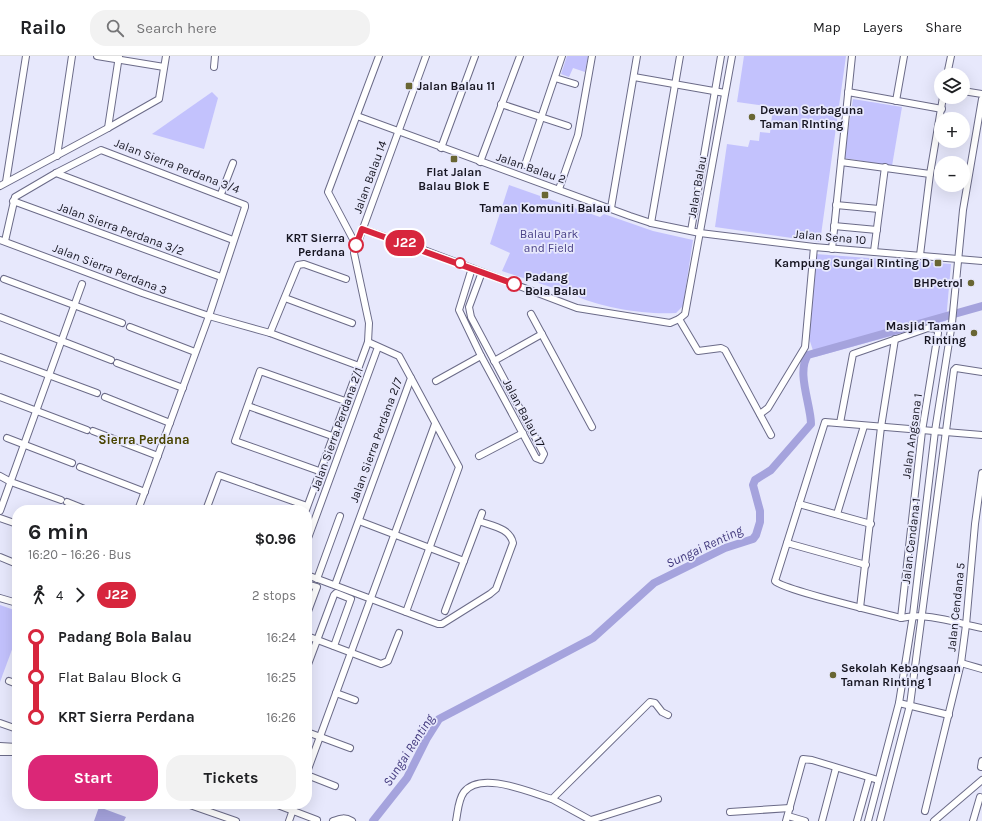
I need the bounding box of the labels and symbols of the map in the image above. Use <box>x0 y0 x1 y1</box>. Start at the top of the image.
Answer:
place label: Jalan Balau 11 <box>417 79 495 93</box>
marker: Jalan Balau 11 <box>404 81 414 91</box>
place label: Dewan Serbaguna Taman RInting <box>760 103 863 131</box>
marker: Dewan Serbaguna Taman RInting <box>747 112 757 122</box>
street label: Jalan Sierra Perdana 3/4 <box>112 136 242 197</box>
street label: Jalan Balau 14 <box>350 138 390 215</box>
street label: Jalan Balau 2 <box>494 150 568 186</box>
marker: Flat Jalan Balau Blok E <box>449 154 459 164</box>
street label: Jalan Balau <box>685 155 709 219</box>
place label: Flat Jalan Balau Blok E <box>418 165 490 193</box>
marker: Taman Komuniti Balau <box>540 190 550 200</box>
street label: Jalan Sierra Perdana 3/2 <box>56 200 186 258</box>
place label: Taman Komuniti Balau <box>480 201 610 215</box>
park label: Balau Park and Field <box>520 227 578 255</box>
street label: Jalan Sena 10 <box>793 227 867 247</box>
line badge: J22 <box>382 230 428 256</box>
place label: KRT Sierra Perdana <box>286 231 345 259</box>
marker: KRT Sierra Perdana <box>348 237 364 253</box>
street label: Jalan Sierra Perdana 3 <box>51 241 169 297</box>
place label: Kampung Sungai Rinting D <box>774 256 930 270</box>
unlabelled marker <box>454 257 466 269</box>
marker: Kampung Sungai Rinting D <box>933 258 943 268</box>
place label: Padang Bola Balau <box>525 270 586 298</box>
marker: Padang Bola Balau <box>506 276 522 292</box>
place label: BHPetrol <box>914 276 963 290</box>
marker: BHPetrol <box>966 278 976 288</box>
place label: Masjid Taman Rinting <box>886 319 966 347</box>
marker: Masjid Taman Rinting <box>969 328 979 338</box>
street label: Jalan Sierra Perdana 2/1 <box>308 365 366 493</box>
street label: Jalan Sierra Perdana 2/7 <box>347 375 405 504</box>
street label: Jalan Balau 17 <box>500 376 548 450</box>
street label: Jalan Angsana 1 <box>899 392 925 480</box>
district label: Sierra Perdana <box>98 432 190 447</box>
street label: Jalan Cendana 1 <box>899 497 923 585</box>
water label: Sungai Renting <box>664 522 746 571</box>
street label: Jalan Cendana 5 <box>944 562 968 652</box>
place label: Sekolah Kebangsaan Taman Rinting 1 <box>841 661 961 689</box>
marker: Sekolah Kebangsaan Taman Rinting 1 <box>828 670 838 680</box>
water label: Sungai Renting <box>380 710 438 789</box>

